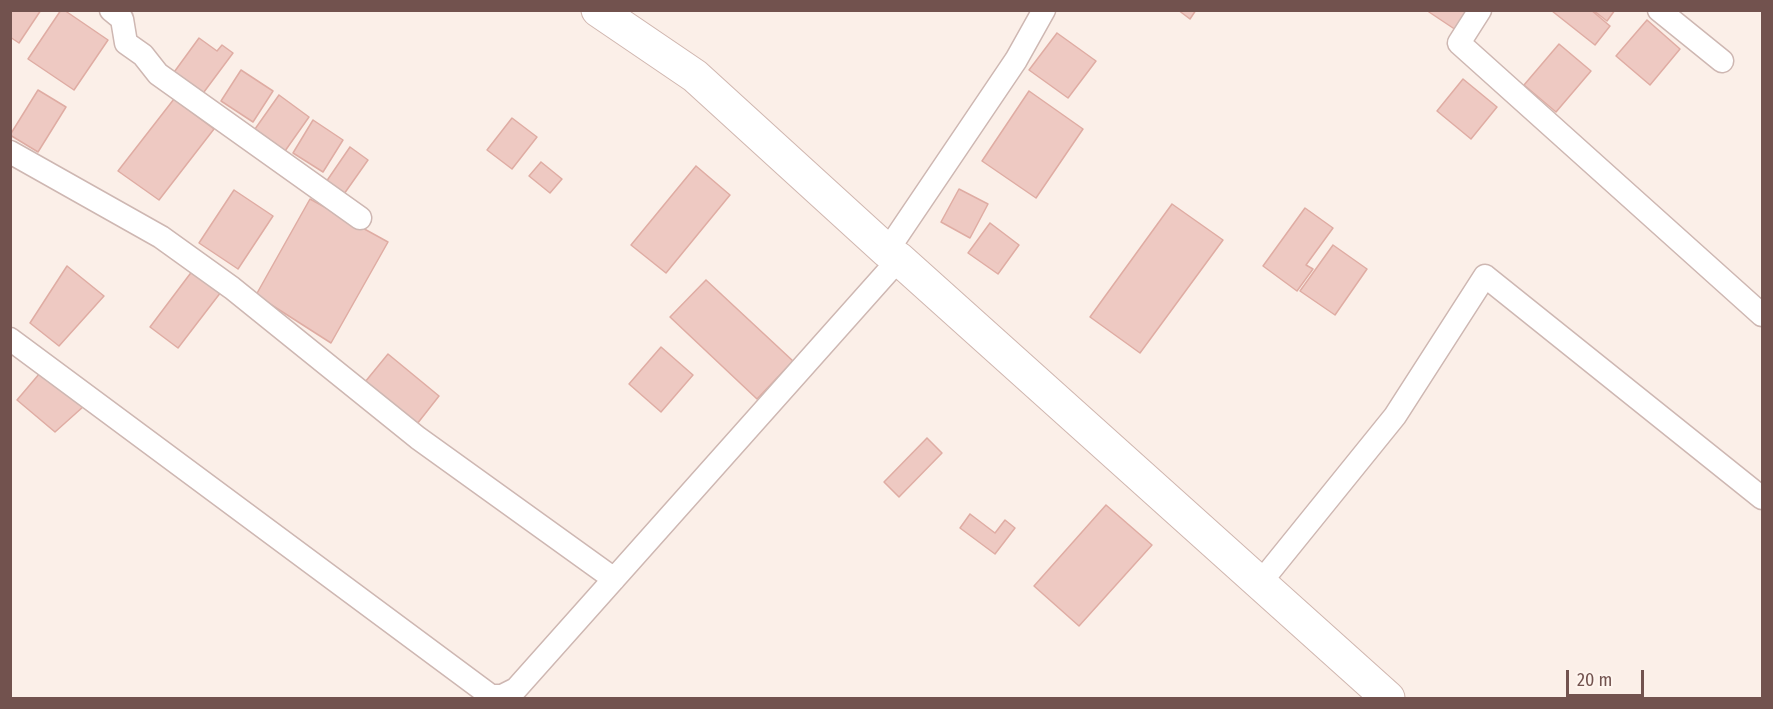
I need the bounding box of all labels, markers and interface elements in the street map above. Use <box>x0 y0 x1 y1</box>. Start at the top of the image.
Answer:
scale bar <box>1569 658 1647 696</box>
text: 20 m <box>1577 669 1612 691</box>

